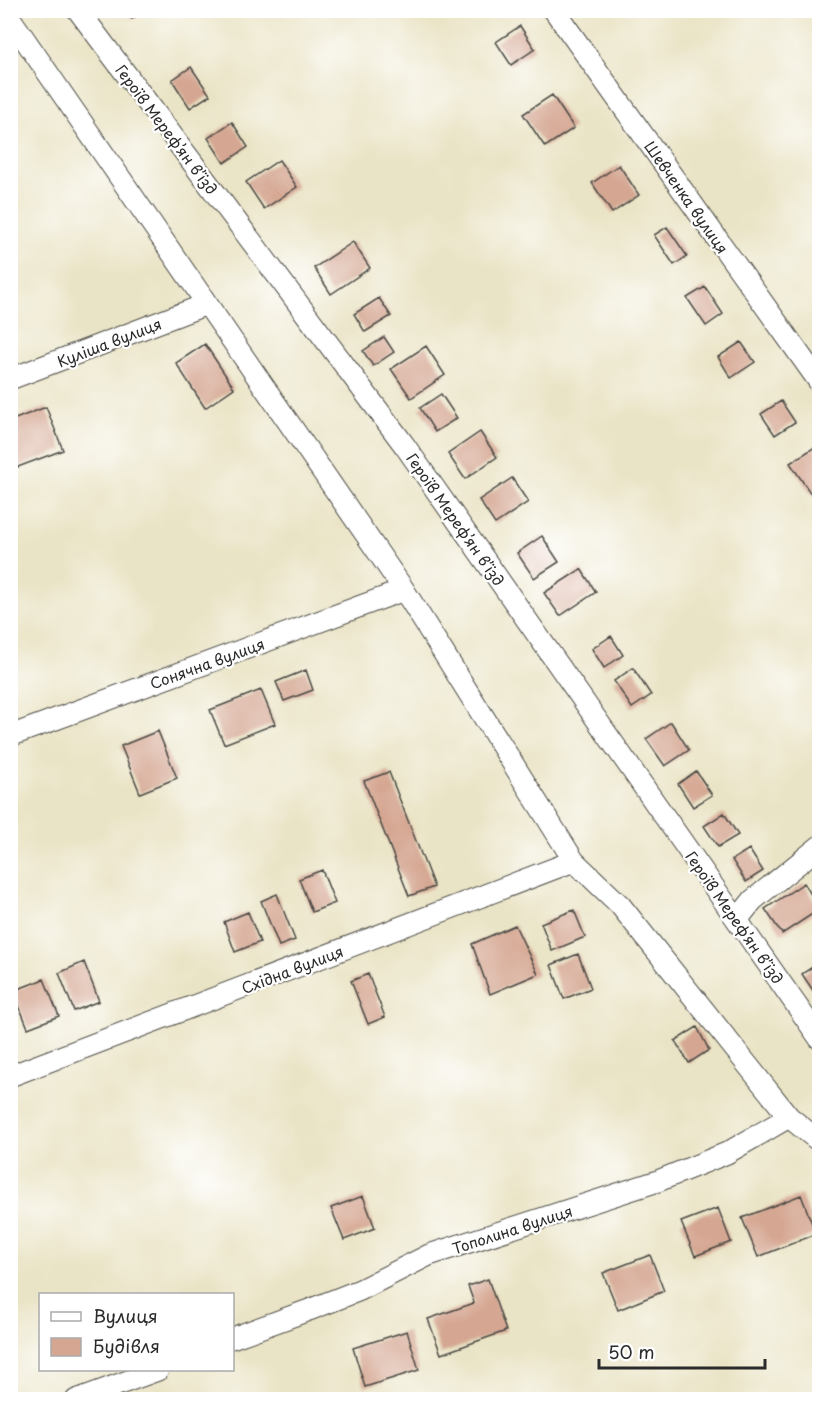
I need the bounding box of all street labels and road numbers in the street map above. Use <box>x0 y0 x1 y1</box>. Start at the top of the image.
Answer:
street label: Героїв Мерефʼян вʼїзд <box>110 59 224 199</box>
street label: Шевченка вулиця <box>640 136 734 258</box>
street label: Куліша вулиця <box>53 312 165 372</box>
street label: Героїв Мерефʼян вʼїзд <box>401 448 511 590</box>
street label: Сонячна вулиця <box>146 632 268 694</box>
street label: Героїв Мерефʼян вʼїзд <box>680 846 790 988</box>
street label: Східна вулиця <box>238 939 346 999</box>
street label: Тополина вулиця <box>449 1199 575 1259</box>

